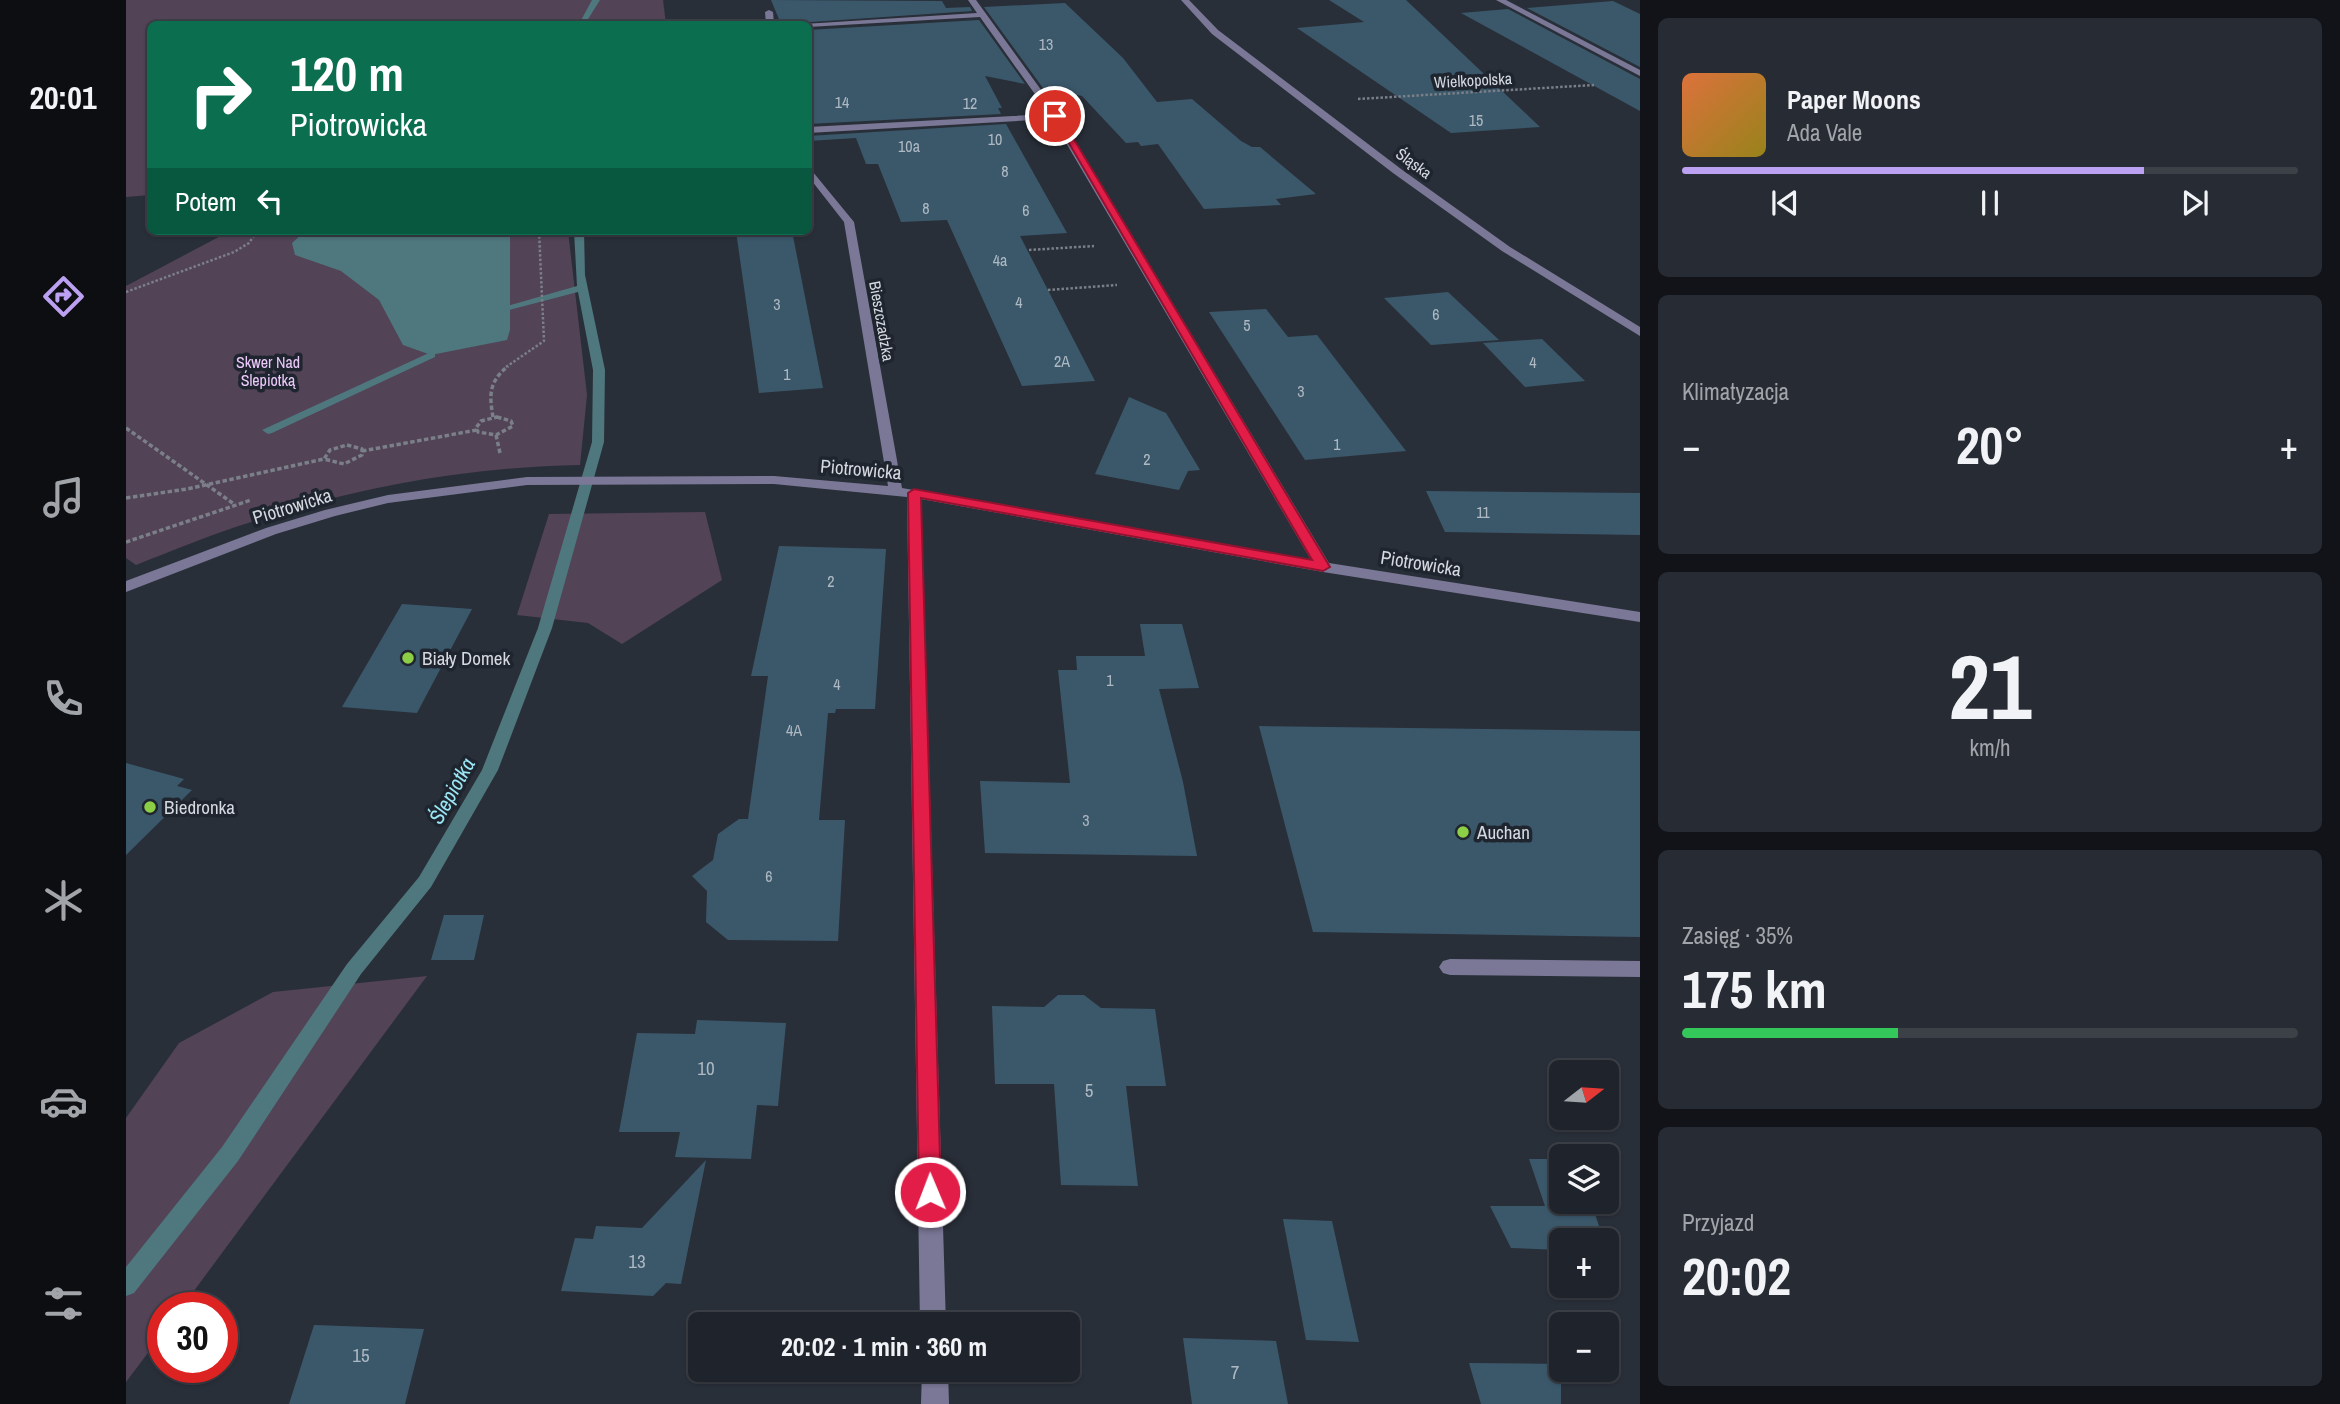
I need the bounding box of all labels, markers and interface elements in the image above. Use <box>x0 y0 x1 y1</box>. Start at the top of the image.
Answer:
house number: 13 <box>1039 33 1053 55</box>
text: 120 m <box>290 40 404 106</box>
icon: right <box>175 49 266 140</box>
street label: Wielkopolska <box>1433 67 1513 93</box>
text: 20:01 <box>29 76 97 119</box>
text: Paper Moons <box>1787 82 1921 117</box>
pin <box>1025 86 1085 146</box>
house number: 14 <box>835 91 849 113</box>
house number: 12 <box>963 92 977 114</box>
icon: arrive <box>1036 97 1074 135</box>
text: Piotrowicka <box>290 103 427 146</box>
house number: 15 <box>1469 109 1483 131</box>
text: Ada Vale <box>1787 117 1862 148</box>
house number: 10 <box>988 128 1002 150</box>
house number: 10a <box>898 135 921 157</box>
street label: Śląska <box>1392 143 1437 184</box>
house number: 8 <box>1001 160 1009 182</box>
icon: left <box>251 182 289 220</box>
text: Potem <box>175 184 237 219</box>
icon: previous <box>1766 184 1804 222</box>
icon: pause <box>1971 184 2009 222</box>
icon: next <box>2176 184 2214 222</box>
house number: 8 <box>922 197 930 219</box>
house number: 6 <box>1022 199 1030 221</box>
house number: 4a <box>993 249 1008 271</box>
icon: directions <box>39 272 88 321</box>
street label: Bieszczadzka <box>864 279 900 363</box>
house number: 4 <box>1015 291 1023 313</box>
house number: 3 <box>773 293 781 315</box>
house number: 6 <box>1432 303 1440 325</box>
house number: 5 <box>1243 314 1251 336</box>
house number: 2A <box>1054 350 1070 372</box>
park label: Skwer Nad Ślepiotką <box>236 351 300 391</box>
house number: 4 <box>1529 351 1537 373</box>
house number: 1 <box>783 363 791 385</box>
text: Klimatyzacja <box>1682 376 1789 407</box>
house number: 3 <box>1297 380 1305 402</box>
text: 20° <box>1956 410 2024 480</box>
text: − <box>1682 420 1700 471</box>
text: + <box>2280 420 2298 471</box>
house number: 1 <box>1333 433 1341 455</box>
house number: 2 <box>1143 448 1151 470</box>
street label: Piotrowicka <box>819 453 903 486</box>
icon: music <box>39 473 88 522</box>
street label: Piotrowicka <box>249 482 335 530</box>
house number: 11 <box>1476 501 1491 523</box>
street label: Piotrowicka <box>1379 544 1464 582</box>
house number: 2 <box>827 570 835 592</box>
text: 21 <box>1949 625 2032 747</box>
place label: Biały Domek <box>422 645 511 671</box>
marker: Biały Domek <box>400 650 416 666</box>
house number: 1 <box>1106 669 1114 691</box>
house number: 4 <box>833 673 841 695</box>
icon: phone <box>39 674 88 723</box>
house number: 4A <box>786 719 802 741</box>
text: km/h <box>1970 732 2010 763</box>
water label: Ślepiotka <box>421 752 482 829</box>
place label: Biedronka <box>164 794 235 820</box>
marker: Biedronka <box>142 799 158 815</box>
house number: 3 <box>1082 809 1090 831</box>
place label: Auchan <box>1476 819 1530 845</box>
marker: Auchan <box>1455 824 1471 840</box>
house number: 6 <box>765 865 773 887</box>
icon: climate <box>39 876 88 925</box>
text: Zasięg · 35% <box>1682 920 1793 951</box>
text: 175 km <box>1682 954 1827 1024</box>
house number: 10 <box>697 1055 715 1081</box>
north arrow <box>1549 1060 1619 1130</box>
map controls <box>1549 1060 1619 1382</box>
icon: car <box>39 1077 88 1126</box>
house number: 5 <box>1085 1077 1094 1103</box>
button: layers <box>1549 1144 1619 1214</box>
position arrow <box>893 1155 967 1229</box>
text: Przyjazd <box>1682 1207 1754 1238</box>
button: + <box>1549 1228 1619 1298</box>
text: 20:02 <box>1682 1241 1791 1311</box>
house number: 13 <box>628 1248 646 1274</box>
icon: filters <box>39 1279 88 1328</box>
speed limit sign: 30 <box>147 1292 238 1383</box>
button: − <box>1549 1312 1619 1382</box>
text: 20:02 · 1 min · 360 m <box>781 1329 987 1364</box>
house number: 15 <box>352 1342 370 1368</box>
house number: 7 <box>1231 1359 1240 1385</box>

